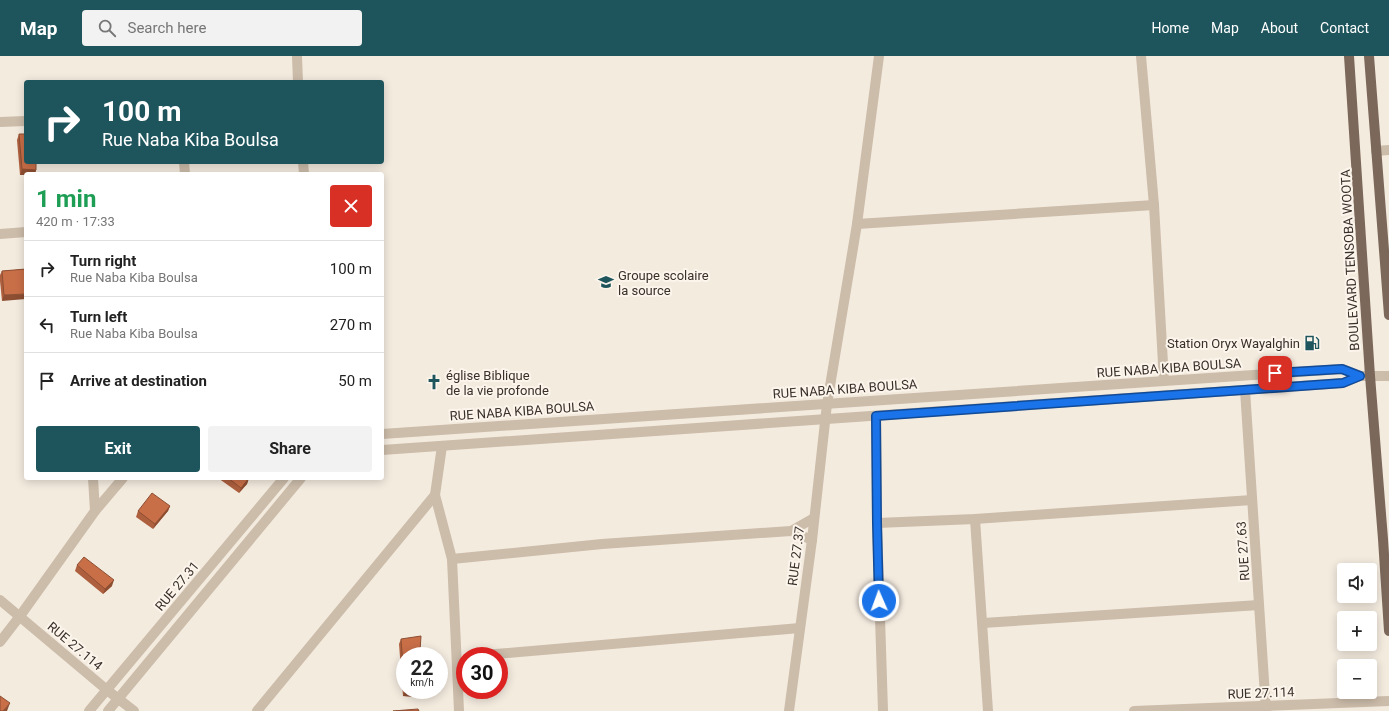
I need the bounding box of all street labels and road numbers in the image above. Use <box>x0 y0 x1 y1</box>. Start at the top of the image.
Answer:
street label: BOULEVARD TENSOBA WOOTA <box>1338 168 1362 351</box>
street label: RUE NABA KIBA BOULSA <box>1096 355 1242 381</box>
street label: RUE NABA KIBA BOULSA <box>772 376 918 402</box>
street label: RUE NABA KIBA BOULSA <box>449 398 595 424</box>
street label: RUE 27.63 <box>1233 521 1253 581</box>
street label: RUE 27.37 <box>785 525 807 587</box>
street label: RUE 27.31 <box>152 558 202 614</box>
street label: RUE 27.114 <box>45 619 106 674</box>
street label: RUE 27.114 <box>1227 684 1295 702</box>

